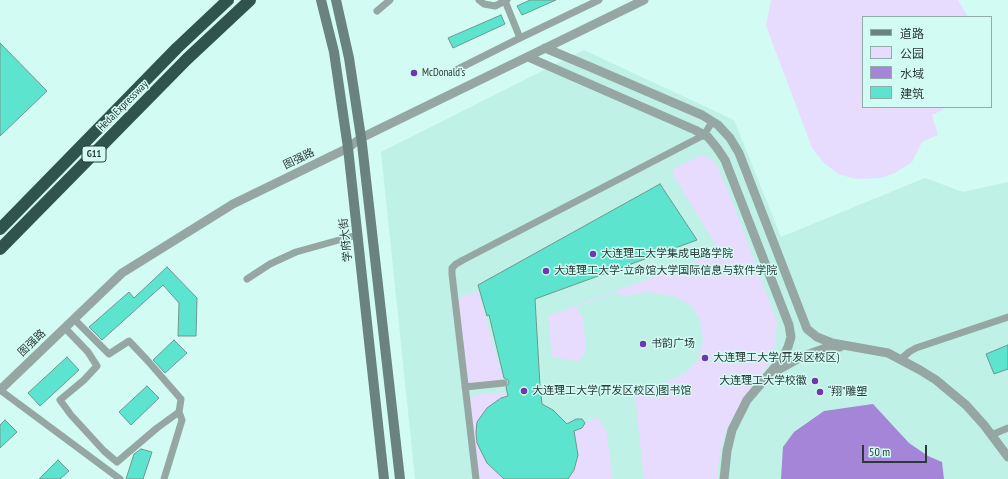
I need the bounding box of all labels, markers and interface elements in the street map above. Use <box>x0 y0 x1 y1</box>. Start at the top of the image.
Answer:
legend <box>862 16 992 108</box>
text: 道路 <box>900 26 924 41</box>
text: 公园 <box>900 46 924 61</box>
place label: McDonald's <box>422 66 465 80</box>
text: 水域 <box>900 66 924 81</box>
marker: McDonald's <box>409 68 419 78</box>
street label: Heda Expressway <box>95 78 151 134</box>
text: 建筑 <box>900 86 924 101</box>
road number: G11 <box>82 146 106 162</box>
street label: 图强路 <box>281 146 317 172</box>
street label: 学府大街 <box>337 217 355 263</box>
place label: 大连理工大学集成电路学院 <box>601 247 733 261</box>
marker: 大连理工大学集成电路学院 <box>588 249 598 259</box>
place label: 大连理工大学-立命馆大学国际信息与软件学院 <box>554 264 777 278</box>
marker: 大连理工大学-立命馆大学国际信息与软件学院 <box>541 266 551 276</box>
street label: 图强路 <box>16 327 48 359</box>
place label: 书韵广场 <box>651 337 695 351</box>
marker: 书韵广场 <box>638 339 648 349</box>
place label: 大连理工大学(开发区校区) <box>713 351 839 365</box>
marker: 大连理工大学(开发区校区) <box>700 353 710 363</box>
place label: 大连理工大学校徽 <box>719 374 807 388</box>
marker: 大连理工大学校徽 <box>810 376 820 386</box>
place label: 大连理工大学(开发区校区)图书馆 <box>532 384 691 398</box>
place label: “翔”雕塑 <box>828 385 867 399</box>
marker: 大连理工大学(开发区校区)图书馆 <box>519 386 529 396</box>
marker: “翔”雕塑 <box>815 387 825 397</box>
scale bar <box>864 437 929 463</box>
text: 50 m <box>869 444 890 459</box>

